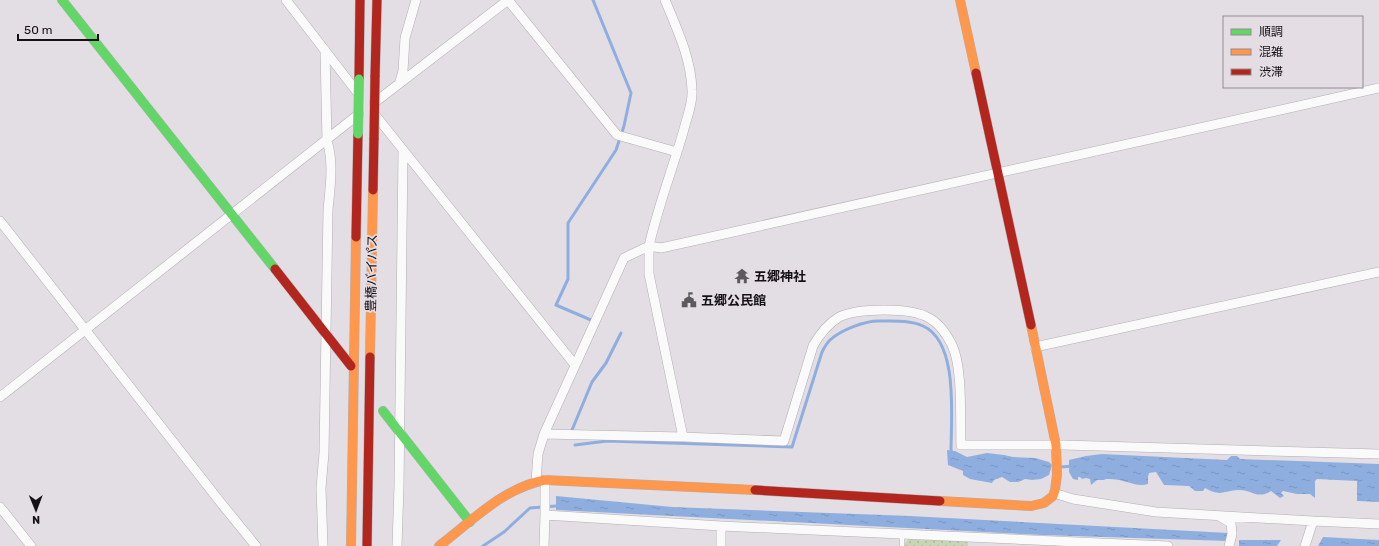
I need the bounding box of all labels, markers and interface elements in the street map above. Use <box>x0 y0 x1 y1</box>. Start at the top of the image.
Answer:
scale bar <box>18 16 98 42</box>
legend <box>1223 16 1363 88</box>
text: 50 m <box>24 23 52 37</box>
text: 順調 <box>1259 25 1283 39</box>
text: 混雑 <box>1259 45 1283 59</box>
text: 渋滞 <box>1259 65 1283 79</box>
street label: 豊橋バイパス <box>363 234 380 312</box>
temple icon: 五郷神社 <box>733 267 751 285</box>
place label: 五郷神社 <box>754 269 806 284</box>
public building icon: 五郷公民館 <box>680 291 698 309</box>
place label: 五郷公民館 <box>701 293 766 308</box>
north arrow <box>16 490 56 530</box>
text: N <box>32 513 40 526</box>

